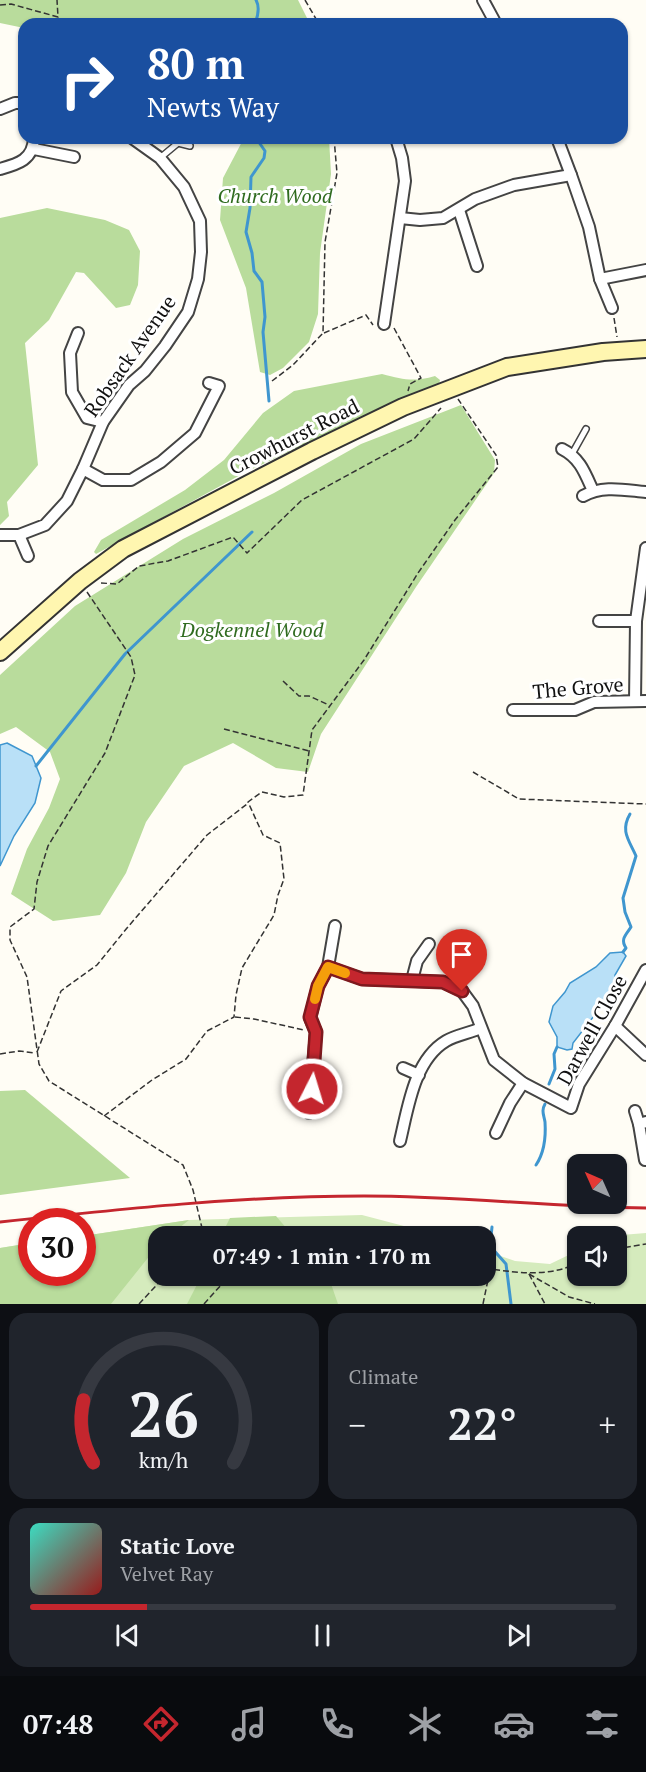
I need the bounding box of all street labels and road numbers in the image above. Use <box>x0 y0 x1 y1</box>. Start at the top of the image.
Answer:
street label: Robsack Avenue <box>78 290 182 422</box>
street label: Crowhurst Road <box>224 392 363 481</box>
street label: The Grove <box>531 670 624 705</box>
street label: Darwell Close <box>550 970 633 1090</box>

